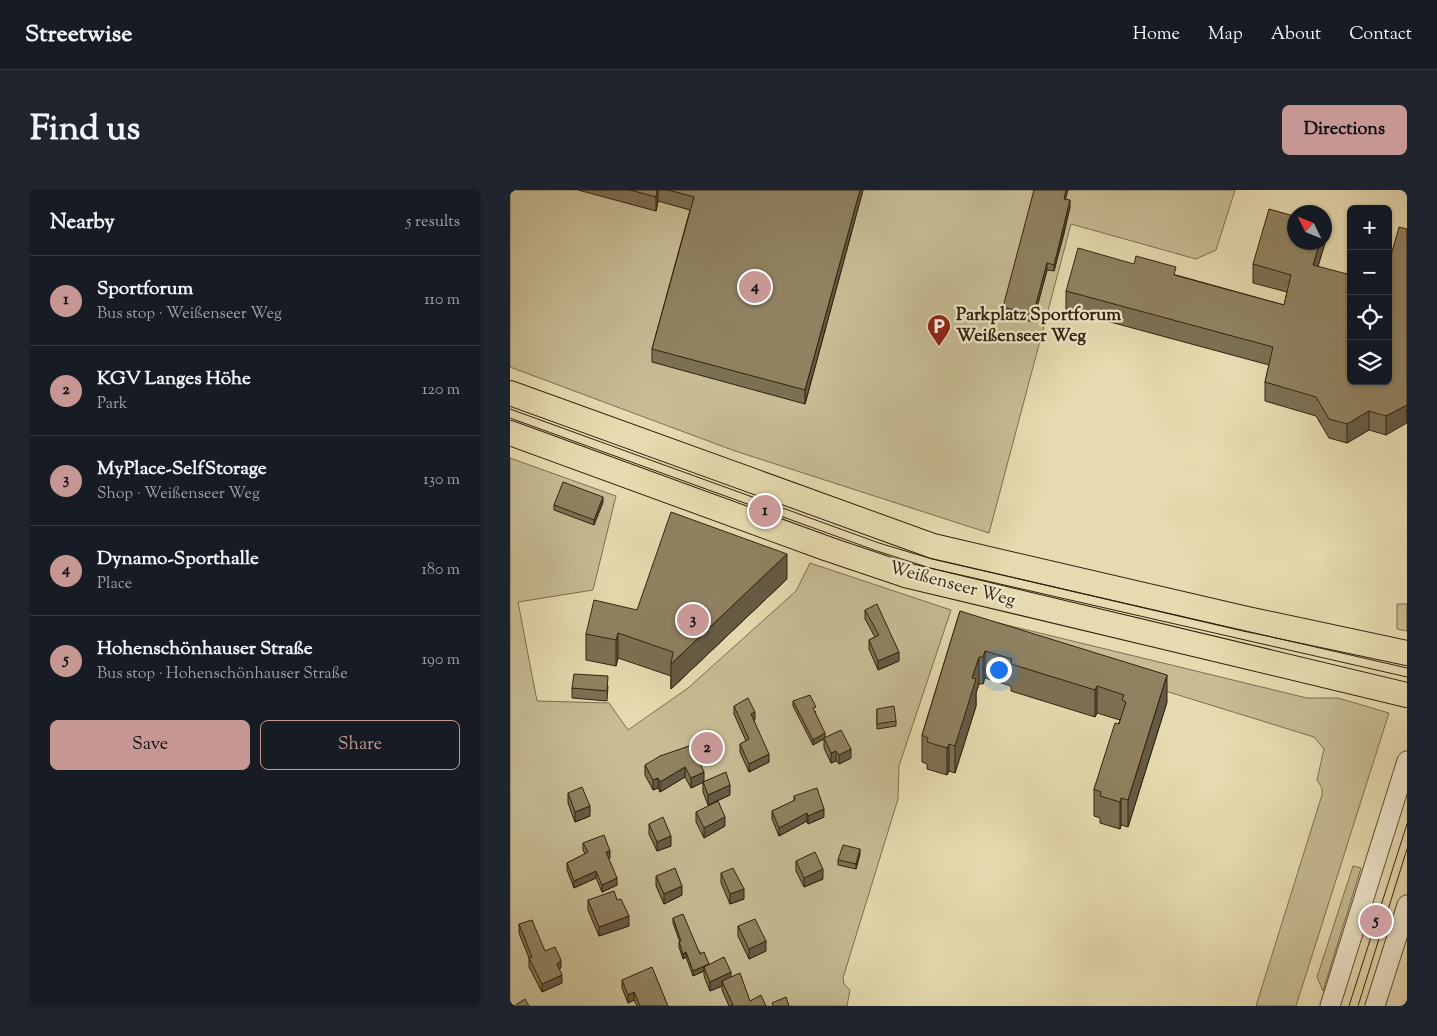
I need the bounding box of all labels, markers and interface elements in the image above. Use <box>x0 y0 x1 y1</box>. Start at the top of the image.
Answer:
text: Streetwise <box>25 18 132 52</box>
text: Home <box>1133 22 1180 48</box>
text: Map <box>1208 22 1243 48</box>
text: About <box>1271 22 1321 48</box>
text: Contact <box>1349 22 1412 48</box>
text: Find us <box>30 105 140 156</box>
button: Directions <box>1282 105 1407 155</box>
north arrow <box>1287 205 1332 250</box>
map controls <box>1347 205 1392 385</box>
button: + <box>1347 205 1392 250</box>
text: Nearby <box>50 208 115 238</box>
text: 5 results <box>406 211 460 234</box>
button: − <box>1347 250 1392 295</box>
pin: 4 <box>739 268 771 306</box>
text: Sportforum <box>97 276 193 303</box>
text: 1 <box>63 289 69 312</box>
text: 110 m <box>424 289 460 312</box>
button: locate <box>1347 295 1392 340</box>
text: Bus stop · Weißenseer Weg <box>97 303 282 326</box>
place label: Parkplatz Sportforum Weißenseer Weg <box>956 303 1121 350</box>
parking icon: Parkplatz Sportforum Weißenseer Weg <box>926 313 952 347</box>
button: layers <box>1347 340 1392 385</box>
text: KGV Langes Höhe <box>97 366 251 393</box>
text: 2 <box>62 379 70 402</box>
text: 120 m <box>422 379 460 402</box>
text: Park <box>97 393 128 416</box>
text: MyPlace-SelfStorage <box>97 456 267 483</box>
text: 3 <box>63 469 69 492</box>
text: 130 m <box>423 469 460 492</box>
text: Shop · Weißenseer Weg <box>97 483 260 506</box>
pin: 1 <box>749 492 781 530</box>
text: Dynamo-Sporthalle <box>97 546 259 573</box>
street label: Weißenseer Weg <box>886 556 1018 614</box>
text: 4 <box>62 559 70 582</box>
text: 180 m <box>421 559 460 582</box>
text: Place <box>97 573 132 596</box>
pin: 3 <box>677 601 709 639</box>
text: Hohenschönhauser Straße <box>97 636 313 663</box>
text: 5 <box>63 649 69 672</box>
text: 190 m <box>422 649 460 672</box>
your location <box>986 657 1012 683</box>
text: Bus stop · Hohenschönhauser Straße <box>97 663 348 686</box>
button: Save <box>50 720 250 770</box>
button: Share <box>260 720 460 770</box>
pin: 2 <box>691 729 723 767</box>
pin: 5 <box>1360 902 1392 940</box>

